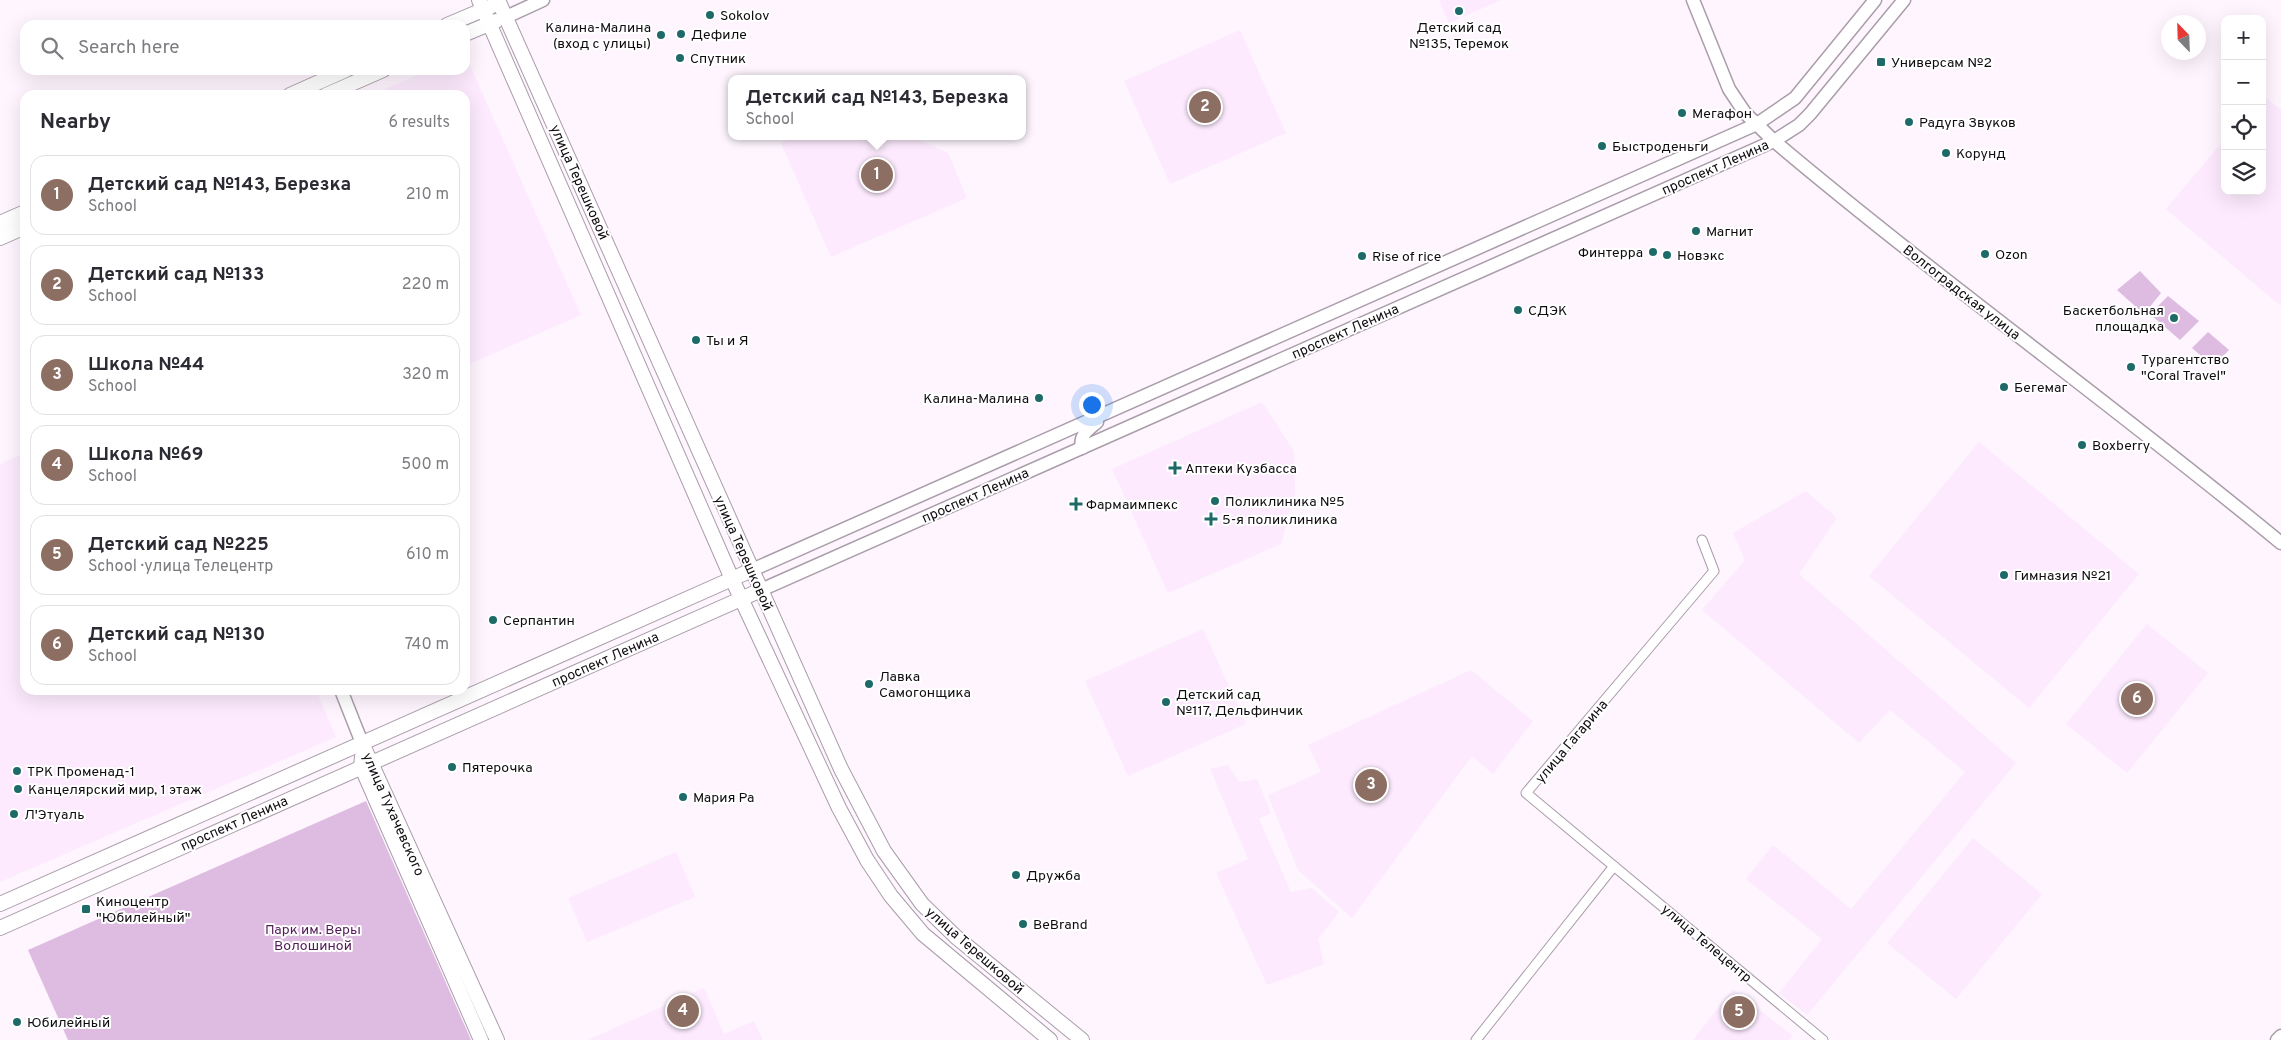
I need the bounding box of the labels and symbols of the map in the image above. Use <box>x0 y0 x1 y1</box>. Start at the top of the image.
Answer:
marker: Детский сад №135, Теремок <box>1453 5 1465 17</box>
place label: Sokolov <box>720 8 769 25</box>
marker: Sokolov <box>704 9 716 21</box>
north arrow <box>2161 15 2206 60</box>
place label: Калина-Малина (вход с улицы) <box>545 20 651 53</box>
place label: Детский сад №135, Теремок <box>1409 20 1509 53</box>
place label: Дефиле <box>691 27 747 44</box>
marker: Дефиле <box>675 28 687 40</box>
marker: Калина-Малина (вход с улицы) <box>655 29 667 41</box>
place label: Спутник <box>690 51 746 68</box>
marker: Спутник <box>674 52 686 64</box>
place label: Универсам №2 <box>1891 55 1992 72</box>
marker: Универсам №2 <box>1875 56 1887 68</box>
pin: 2 <box>1189 88 1221 126</box>
place label: Мегафон <box>1692 106 1752 123</box>
marker: Мегафон <box>1676 107 1688 119</box>
place label: Радуга Звуков <box>1919 115 2016 132</box>
marker: Радуга Звуков <box>1903 116 1915 128</box>
street label: улица Терешковой <box>546 122 612 243</box>
street label: проспект Ленина <box>1659 137 1772 200</box>
place label: Быстроденьги <box>1612 139 1708 156</box>
marker: Быстроденьги <box>1596 140 1608 152</box>
place label: Корунд <box>1956 146 2006 163</box>
marker: Корунд <box>1940 147 1952 159</box>
pin: 1 <box>861 156 893 194</box>
place label: Магнит <box>1706 224 1753 241</box>
marker: Магнит <box>1690 225 1702 237</box>
street label: Волгоградская улица <box>1899 242 2023 344</box>
place label: Финтерра <box>1578 245 1643 262</box>
marker: Финтерра <box>1647 246 1659 258</box>
place label: Ozon <box>1995 247 2028 264</box>
place label: Новэкс <box>1677 248 1725 265</box>
marker: Ozon <box>1979 248 1991 260</box>
place label: Rise of rice <box>1372 249 1441 266</box>
marker: Новэкс <box>1661 249 1673 261</box>
marker: Rise of rice <box>1356 250 1368 262</box>
street label: проспект Ленина <box>1289 301 1402 364</box>
place label: СДЭК <box>1528 303 1567 320</box>
place label: Баскетбольная площадка <box>2063 303 2164 336</box>
marker: СДЭК <box>1512 304 1524 316</box>
marker: Баскетбольная площадка <box>2168 312 2180 324</box>
place label: Ты и Я <box>706 333 749 350</box>
marker: Ты и Я <box>690 334 702 346</box>
place label: Турагентство "Coral Travel" <box>2141 352 2229 385</box>
marker: Турагентство "Coral Travel" <box>2125 361 2137 373</box>
place label: Бегемаг <box>2014 380 2068 397</box>
marker: Бегемаг <box>1998 381 2010 393</box>
place label: Калина-Малина <box>923 391 1029 408</box>
marker: Калина-Малина <box>1033 392 1045 404</box>
your location <box>1079 392 1105 418</box>
place label: Boxberry <box>2092 438 2150 455</box>
marker: Boxberry <box>2076 439 2088 451</box>
place label: Аптеки Кузбасса <box>1185 461 1297 478</box>
marker: Аптеки Кузбасса <box>1169 462 1181 474</box>
street label: проспект Ленина <box>919 465 1032 528</box>
street label: улица Терешковой <box>710 493 776 614</box>
place label: Поликлиника №5 <box>1225 494 1345 511</box>
marker: Поликлиника №5 <box>1209 495 1221 507</box>
place label: Фармаимпекс <box>1086 497 1178 514</box>
marker: Фармаимпекс <box>1070 498 1082 510</box>
marker: 5-я поликлиника <box>1204 512 1218 526</box>
place label: 5-я поликлиника <box>1222 512 1337 529</box>
place label: Гимназия №21 <box>2014 568 2111 585</box>
marker: Гимназия №21 <box>1998 569 2010 581</box>
place label: Серпантин <box>503 613 575 630</box>
marker: Серпантин <box>487 614 499 626</box>
street label: проспект Ленина <box>549 629 662 692</box>
place label: Лавка Самогонщика <box>879 669 971 702</box>
marker: Лавка Самогонщика <box>863 678 875 690</box>
pin: 6 <box>2121 680 2153 718</box>
place label: Детский сад №117, Дельфинчик <box>1176 687 1303 720</box>
marker: Детский сад №117, Дельфинчик <box>1160 696 1172 708</box>
street label: улица Гагарина <box>1532 697 1612 787</box>
street label: улица Тухачевского <box>358 750 428 879</box>
place label: Пятерочка <box>462 760 533 777</box>
marker: Пятерочка <box>446 761 458 773</box>
place label: ТРК Променад-1 <box>27 764 135 781</box>
marker: ТРК Променад-1 <box>11 765 23 777</box>
pin: 3 <box>1355 766 1387 804</box>
place label: Канцелярский мир, 1 этаж <box>28 782 202 799</box>
marker: Канцелярский мир, 1 этаж <box>12 783 24 795</box>
place label: Мария Ра <box>693 790 754 807</box>
marker: Мария Ра <box>677 791 689 803</box>
street label: проспект Ленина <box>178 793 291 856</box>
place label: Л'Этуаль <box>24 807 85 824</box>
marker: Л'Этуаль <box>8 808 20 820</box>
place label: Дружба <box>1026 868 1081 885</box>
marker: Дружба <box>1010 869 1022 881</box>
place label: Киноцентр "Юбилейный" <box>96 894 190 927</box>
street label: улица Телецентр <box>1657 901 1755 987</box>
marker: Киноцентр "Юбилейный" <box>80 903 92 915</box>
street label: улица Терешковой <box>922 904 1027 998</box>
place label: BeBrand <box>1033 917 1088 934</box>
marker: BeBrand <box>1017 918 1029 930</box>
park label: Парк им. Веры Волошиной <box>265 922 361 955</box>
pin: 4 <box>667 992 699 1030</box>
pin: 5 <box>1723 993 1755 1031</box>
place label: Юбилейный <box>27 1015 110 1032</box>
marker: Юбилейный <box>11 1016 23 1028</box>

